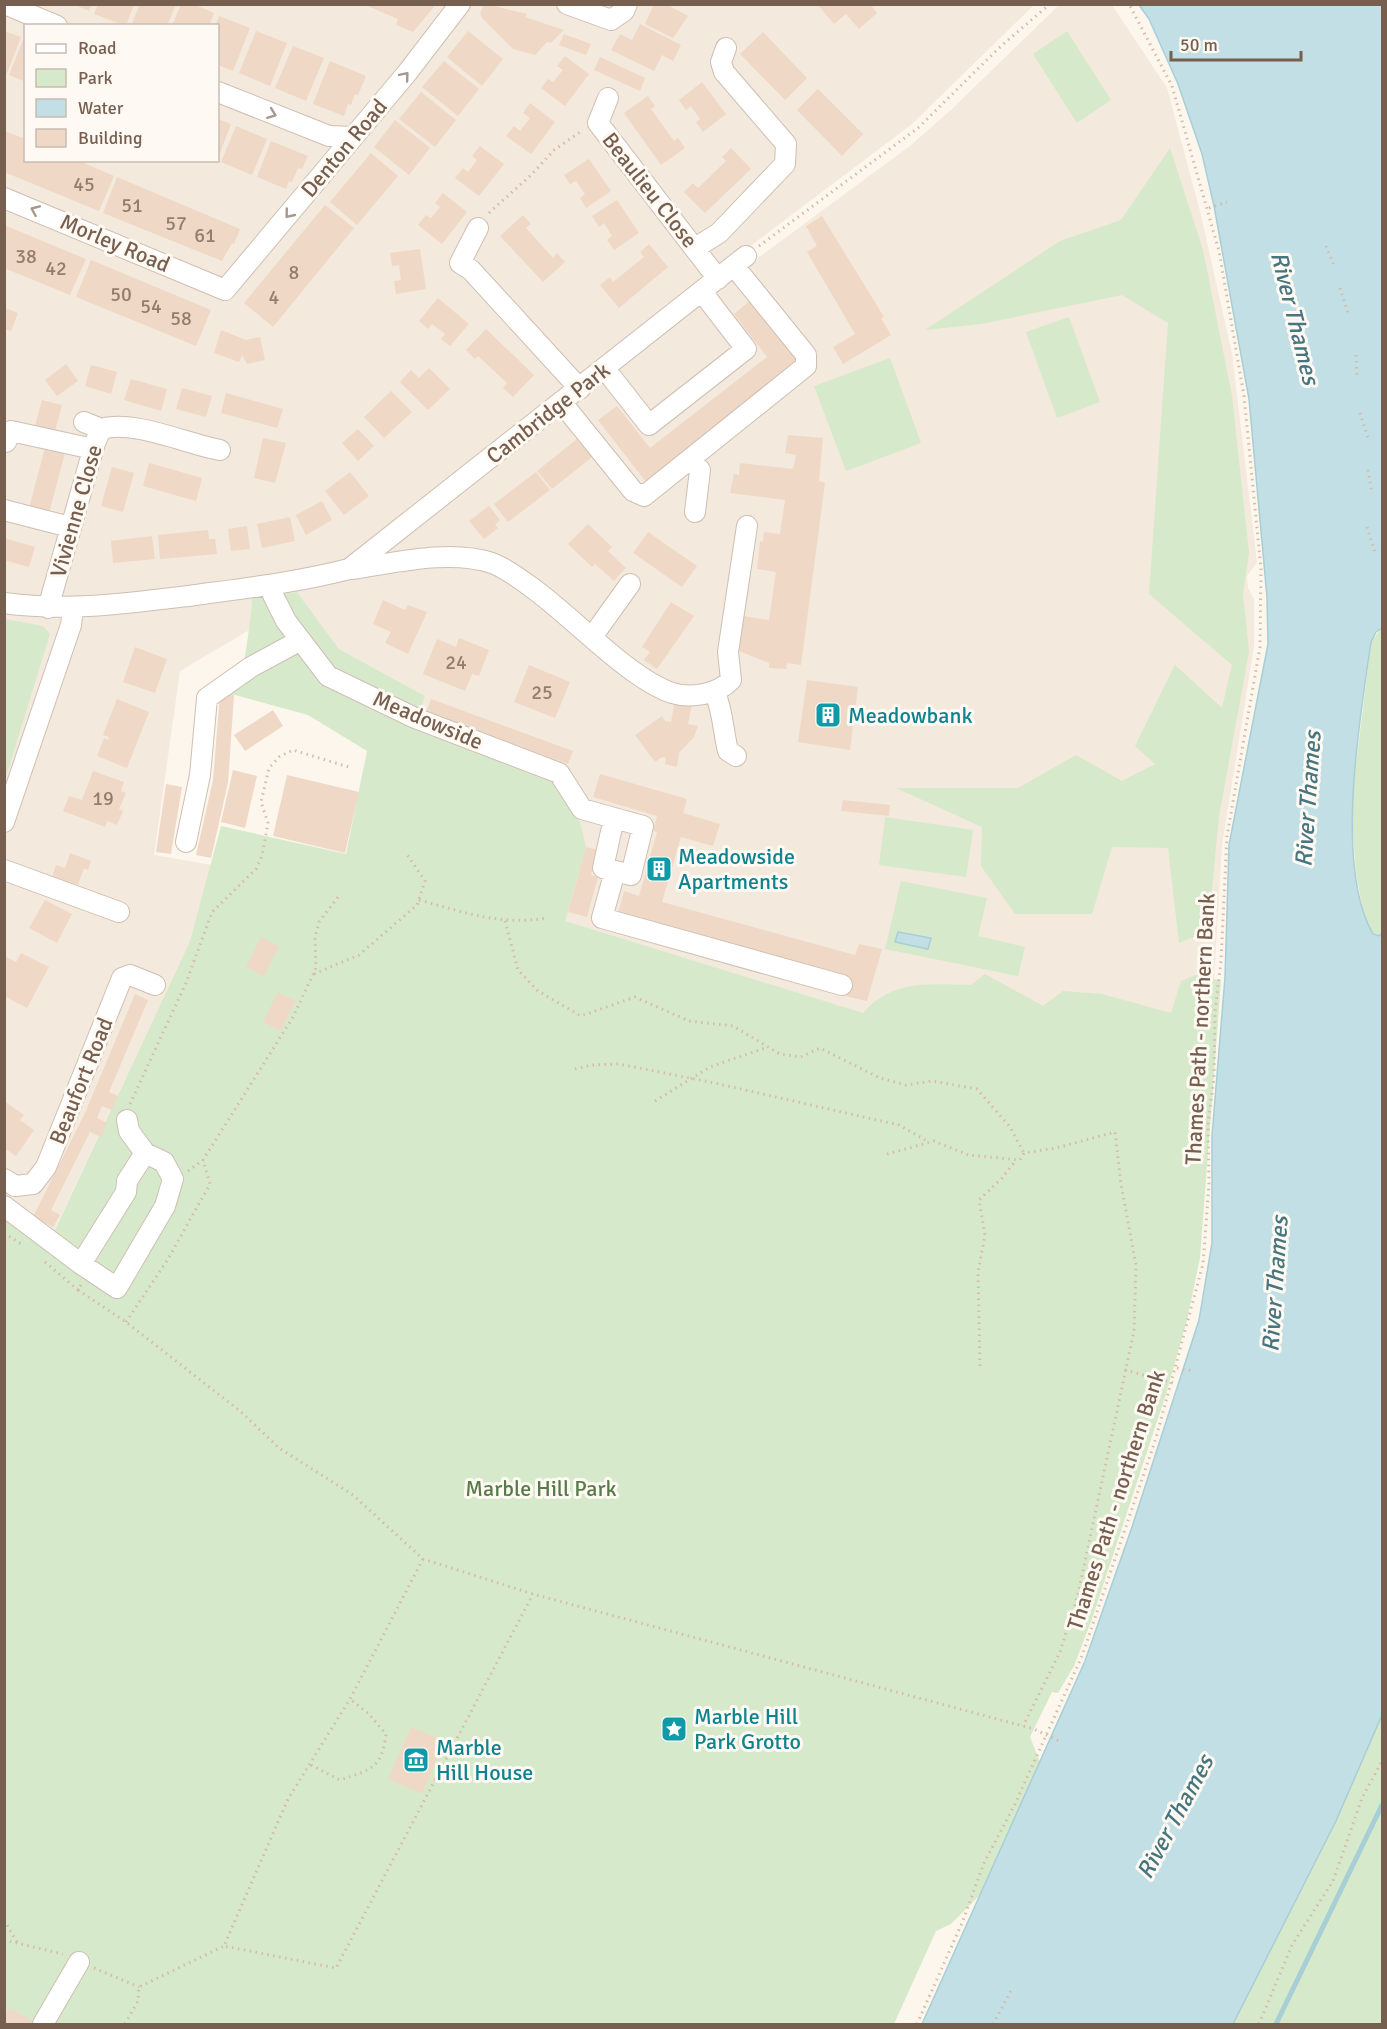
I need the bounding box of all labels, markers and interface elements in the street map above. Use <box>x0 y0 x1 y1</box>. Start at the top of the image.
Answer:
legend <box>24 24 219 162</box>
scale bar <box>1171 24 1302 62</box>
text: 50 m <box>1180 34 1218 56</box>
text: Road <box>78 37 117 59</box>
text: Park <box>78 67 113 89</box>
one-way arrow <box>397 72 408 83</box>
street label: Denton Road <box>295 93 393 203</box>
text: Water <box>78 97 124 119</box>
one-way arrow <box>266 107 277 119</box>
text: Building <box>78 127 142 149</box>
street label: Beaulieu Close <box>596 127 704 253</box>
house number: 45 <box>73 172 95 197</box>
house number: 51 <box>121 193 143 218</box>
one-way arrow <box>31 205 42 217</box>
one-way arrow <box>285 207 296 218</box>
street label: Morley Road <box>56 208 174 278</box>
house number: 57 <box>165 211 187 236</box>
house number: 61 <box>194 223 216 248</box>
house number: 38 <box>15 244 37 269</box>
water label: River Thames <box>1264 248 1327 390</box>
house number: 42 <box>45 256 67 281</box>
house number: 8 <box>289 260 299 285</box>
house number: 50 <box>110 282 132 307</box>
house number: 4 <box>269 285 280 310</box>
house number: 54 <box>140 294 162 319</box>
house number: 58 <box>170 306 192 331</box>
street label: Cambridge Park <box>481 356 615 470</box>
street label: Vivienne Close <box>44 442 108 580</box>
house number: 24 <box>445 650 467 675</box>
house number: 25 <box>531 680 553 705</box>
street label: Meadowside <box>369 685 487 755</box>
building icon: Meadowbank <box>813 700 843 730</box>
place label: Meadowbank <box>848 702 972 729</box>
water label: River Thames <box>1288 728 1328 868</box>
house number: 19 <box>92 786 114 811</box>
place label: Meadowside Apartments <box>678 843 795 895</box>
building icon: Meadowside Apartments <box>644 854 674 884</box>
street label: Thames Path - northern Bank <box>1179 892 1221 1166</box>
street label: Beaufort Road <box>43 1014 119 1148</box>
water label: River Thames <box>1255 1213 1295 1353</box>
street label: Thames Path - northern Bank <box>1061 1366 1171 1634</box>
park label: Marble Hill Park <box>465 1475 617 1502</box>
place label: Marble Hill Park Grotto <box>694 1703 801 1755</box>
place icon: Marble Hill Park Grotto <box>659 1714 689 1744</box>
place label: Marble Hill House <box>436 1734 533 1786</box>
museum icon: Marble Hill House <box>401 1745 431 1775</box>
water label: River Thames <box>1130 1748 1221 1884</box>

